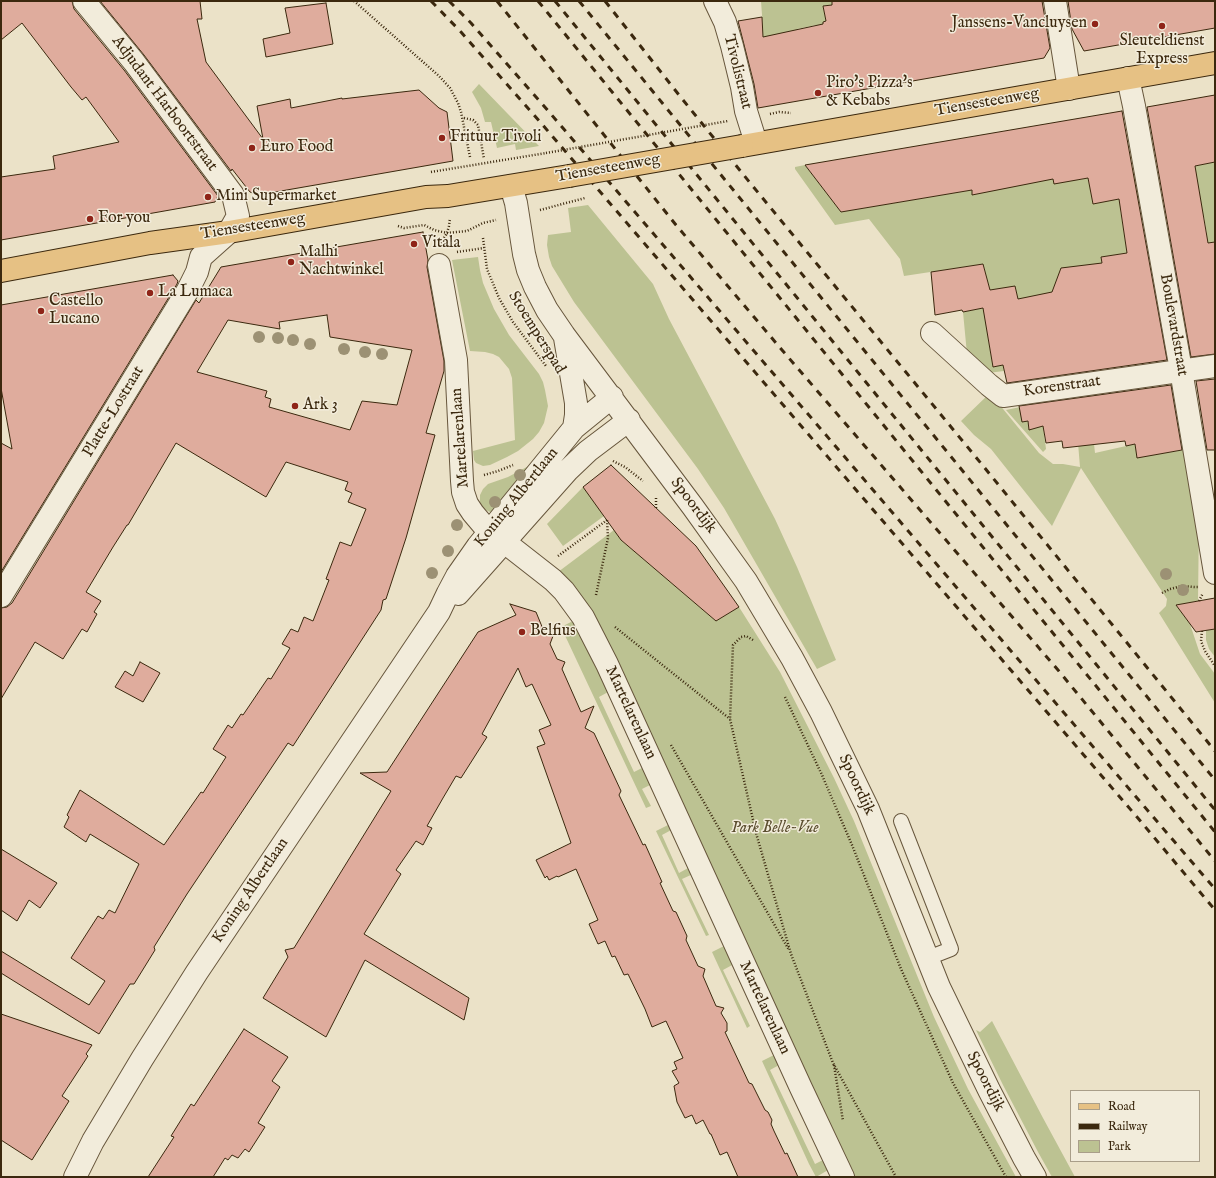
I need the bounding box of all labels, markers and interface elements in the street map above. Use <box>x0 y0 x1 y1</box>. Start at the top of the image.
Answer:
place label: Janssens-Vancluysen <box>952 14 1087 34</box>
marker: Janssens-Vancluysen <box>1090 19 1100 29</box>
marker: Sleuteldienst Express <box>1157 21 1167 31</box>
place label: Sleuteldienst Express <box>1119 32 1205 70</box>
street label: Adjudant Harboortstraat <box>107 33 221 175</box>
street label: Tivolistraat <box>718 33 756 111</box>
place label: Piro's Pizza's & Kebabs <box>826 74 913 112</box>
street label: Tiensesteenweg <box>933 84 1041 122</box>
marker: Piro's Pizza's & Kebabs <box>813 88 823 98</box>
place label: Frituur Tivoli <box>450 128 542 148</box>
marker: Frituur Tivoli <box>437 133 447 143</box>
place label: Euro Food <box>260 138 333 158</box>
marker: Euro Food <box>247 143 257 153</box>
street label: Tiensesteenweg <box>554 150 662 188</box>
place label: Mini Supermarket <box>216 187 336 207</box>
marker: Mini Supermarket <box>203 192 213 202</box>
place label: For you <box>98 209 150 229</box>
street label: Tiensesteenweg <box>199 209 307 245</box>
marker: For you <box>85 214 95 224</box>
place label: Vitala <box>422 234 460 254</box>
marker: Vitala <box>409 239 419 249</box>
place label: Malhi Nachtwinkel <box>299 243 384 281</box>
marker: Malhi Nachtwinkel <box>286 257 296 267</box>
street label: Boulevardstraat <box>1155 272 1191 378</box>
place label: La Lumaca <box>158 283 233 303</box>
marker: La Lumaca <box>145 288 155 298</box>
street label: Stoemperspad <box>503 288 569 378</box>
place label: Castello Lucano <box>49 292 103 330</box>
marker: Castello Lucano <box>36 306 46 316</box>
street label: Platte-Lostraat <box>79 363 149 461</box>
street label: Korenstraat <box>1022 372 1102 402</box>
street label: Martelarenlaan <box>448 387 474 489</box>
place label: Ark 3 <box>303 396 338 416</box>
marker: Ark 3 <box>290 401 300 411</box>
street label: Koning Albertlaan <box>471 444 563 552</box>
street label: Spoordijk <box>666 474 720 538</box>
place label: Belfius <box>530 622 576 642</box>
marker: Belfius <box>517 627 527 637</box>
street label: Martelarenlaan <box>600 663 660 763</box>
street label: Spoordijk <box>834 751 878 819</box>
park label: Park Belle-Vue <box>731 819 819 839</box>
street label: Koning Albertlaan <box>209 835 293 947</box>
street label: Martelarenlaan <box>734 958 794 1058</box>
street label: Spoordijk <box>962 1049 1008 1115</box>
legend <box>1070 1090 1200 1162</box>
text: Road <box>1108 1099 1135 1114</box>
text: Railway <box>1108 1119 1147 1134</box>
text: Park <box>1108 1139 1131 1154</box>

